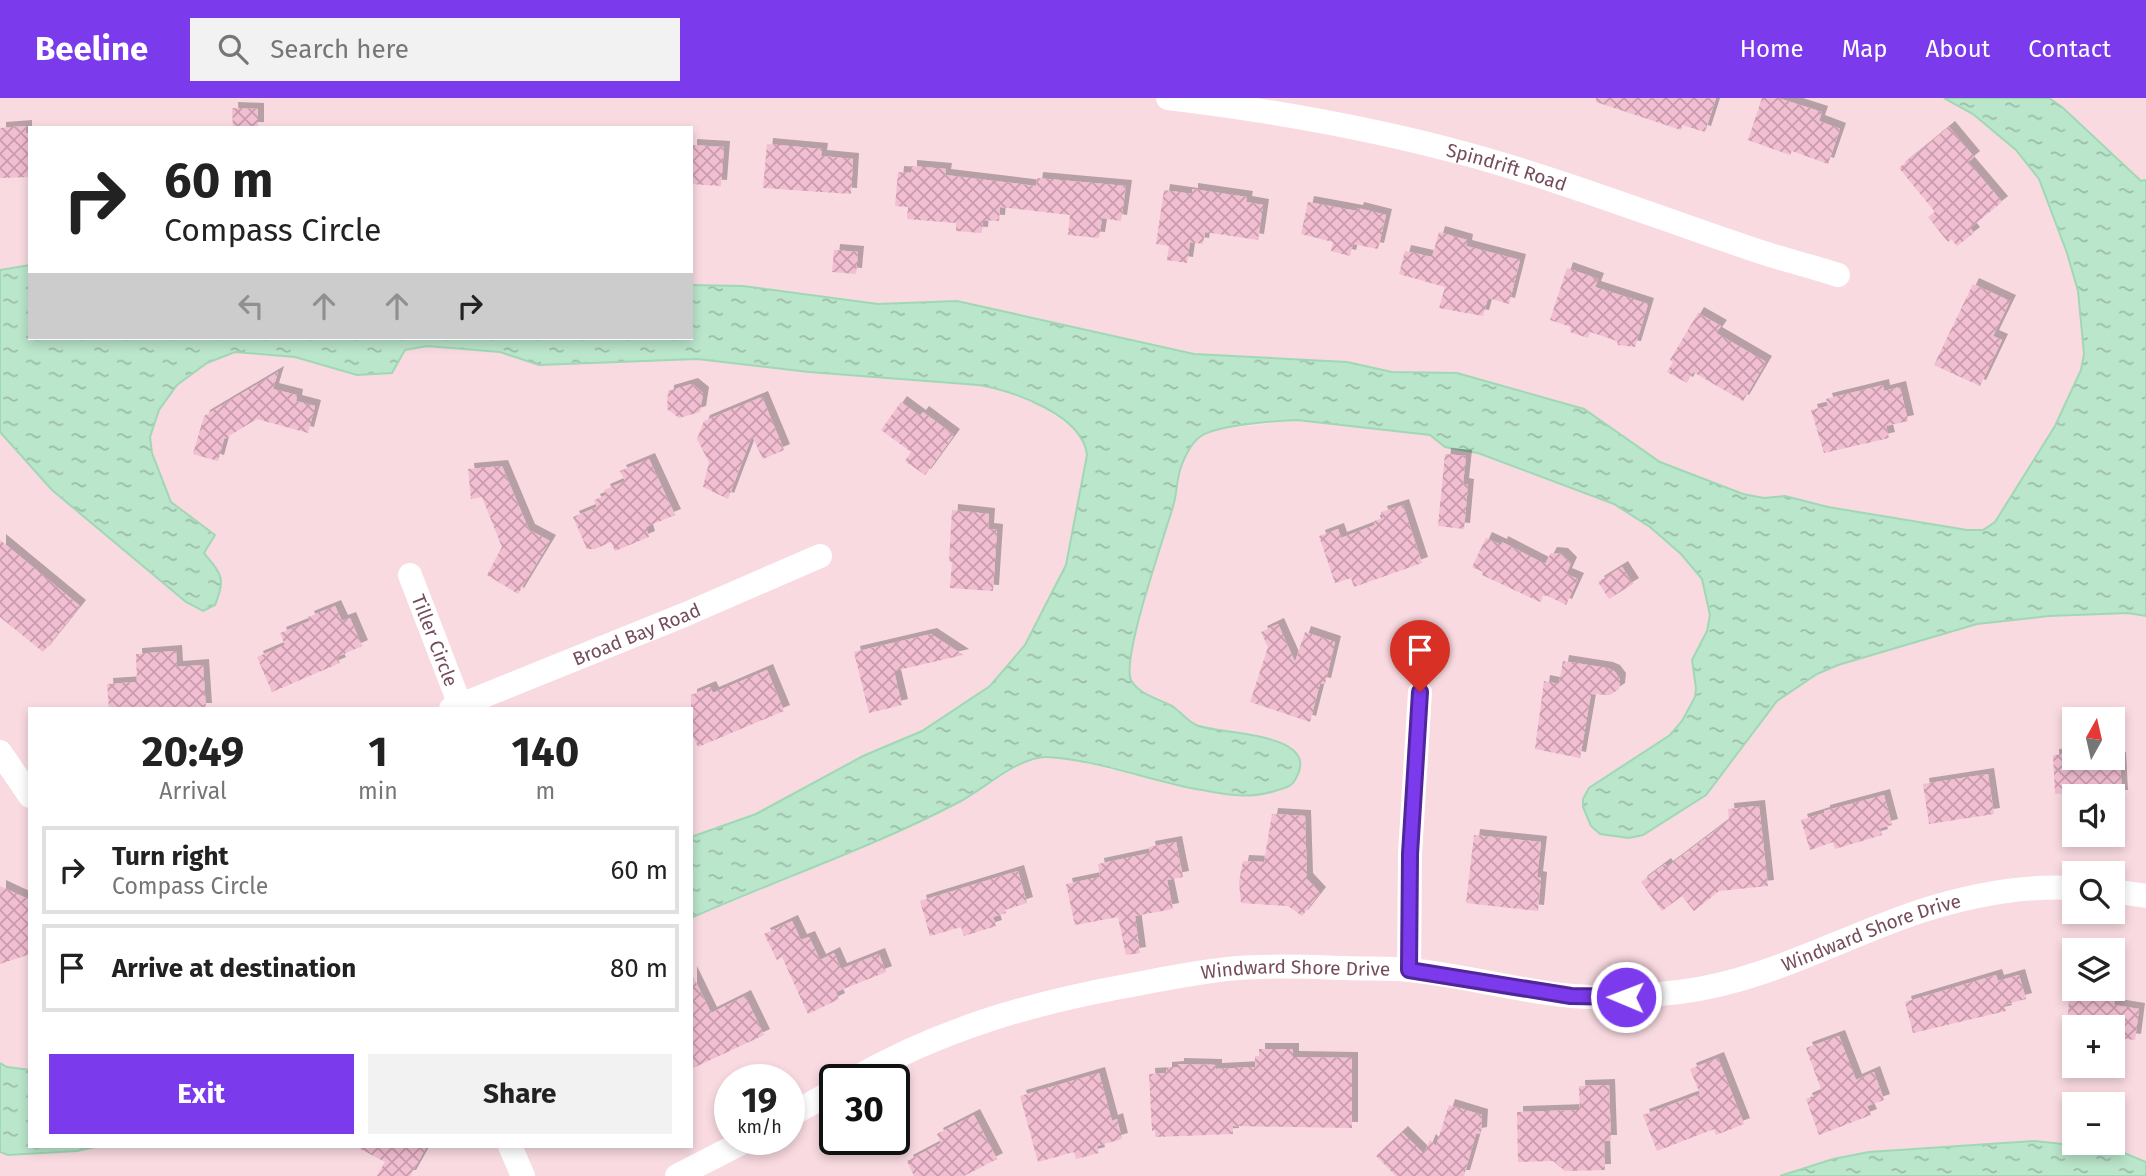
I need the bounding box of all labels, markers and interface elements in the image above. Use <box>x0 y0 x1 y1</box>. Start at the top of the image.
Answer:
search box <box>190 18 680 81</box>
text: Beeline <box>35 29 148 69</box>
icon: search <box>214 30 252 68</box>
text: Search here <box>270 34 409 65</box>
text: Home <box>1740 35 1804 63</box>
text: Map <box>1842 35 1888 63</box>
text: About <box>1926 35 1990 63</box>
text: Contact <box>2028 35 2111 63</box>
street label: Spindrift Road <box>1444 138 1570 196</box>
text: 60 m <box>164 151 273 210</box>
icon: right <box>49 154 140 245</box>
text: Compass Circle <box>164 211 382 249</box>
icon: left <box>232 287 270 325</box>
icon: ahead <box>305 287 343 325</box>
icon: ahead <box>378 287 416 325</box>
icon: right <box>451 287 489 325</box>
street label: Tiller Circle <box>407 591 463 690</box>
street label: Broad Bay Road <box>569 598 704 671</box>
pin <box>1390 620 1450 692</box>
icon: arrive <box>1401 631 1439 669</box>
north arrow <box>2062 707 2124 770</box>
map controls <box>2062 707 2125 1155</box>
text: 20:49 <box>142 727 244 777</box>
text: 1 <box>368 727 388 777</box>
text: 140 <box>511 727 579 777</box>
text: Arrival <box>159 777 227 805</box>
text: min <box>358 777 398 805</box>
text: m <box>536 777 555 805</box>
button: sound <box>2062 784 2125 847</box>
text: Turn right <box>112 841 229 872</box>
icon: right <box>53 851 91 889</box>
text: 60 m <box>610 855 668 886</box>
button: search <box>2062 861 2125 924</box>
text: Compass Circle <box>112 872 268 900</box>
street label: Windward Shore Drive <box>1778 889 1963 977</box>
button: layers <box>2062 938 2125 1001</box>
icon: arrive <box>53 949 91 987</box>
text: Arrive at destination <box>112 953 356 984</box>
text: 80 m <box>610 953 668 984</box>
street label: Windward Shore Drive <box>1199 955 1390 984</box>
position arrow <box>1589 960 1663 1034</box>
button: + <box>2062 1015 2125 1078</box>
button: Exit <box>49 1054 354 1134</box>
button: Share <box>368 1054 672 1134</box>
speed limit sign: 30 <box>819 1064 910 1155</box>
text: 19 <box>742 1079 777 1121</box>
button: − <box>2062 1092 2125 1155</box>
text: km/h <box>737 1116 782 1138</box>

